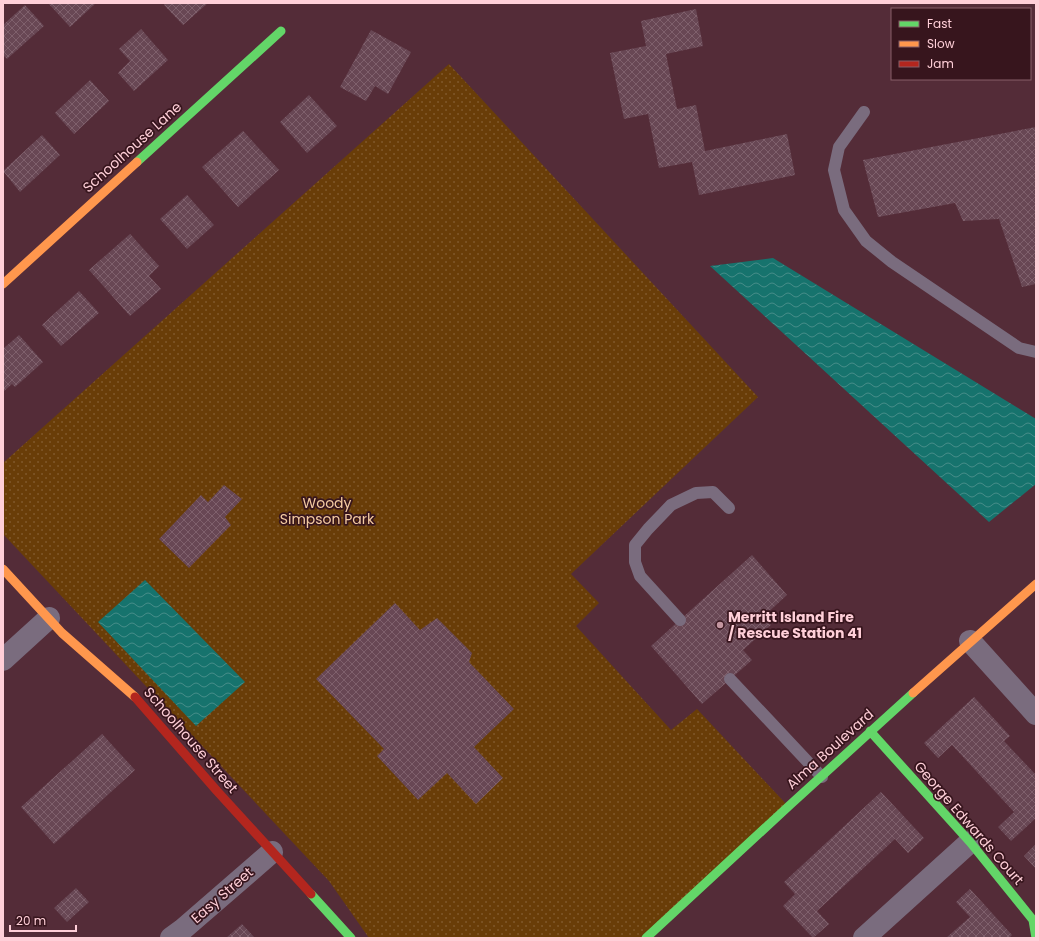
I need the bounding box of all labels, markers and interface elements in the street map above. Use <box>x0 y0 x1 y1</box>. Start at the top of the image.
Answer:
legend <box>891 8 1031 80</box>
text: Fast <box>927 15 952 32</box>
text: Slow <box>927 35 955 52</box>
text: Jam <box>927 55 954 72</box>
street label: Schoolhouse Lane <box>78 97 186 197</box>
park label: Woody Simpson Park <box>280 493 375 529</box>
place label: Merritt Island Fire / Rescue Station 41 <box>728 607 862 643</box>
marker: Merritt Island Fire / Rescue Station 41 <box>715 620 725 630</box>
street label: Schoolhouse Street <box>139 683 243 797</box>
street label: Alma Boulevard <box>782 704 878 794</box>
street label: George Edwards Court <box>910 757 1028 889</box>
street label: Easy Street <box>187 862 257 928</box>
scale bar <box>10 907 76 933</box>
text: 20 m <box>16 912 46 929</box>

